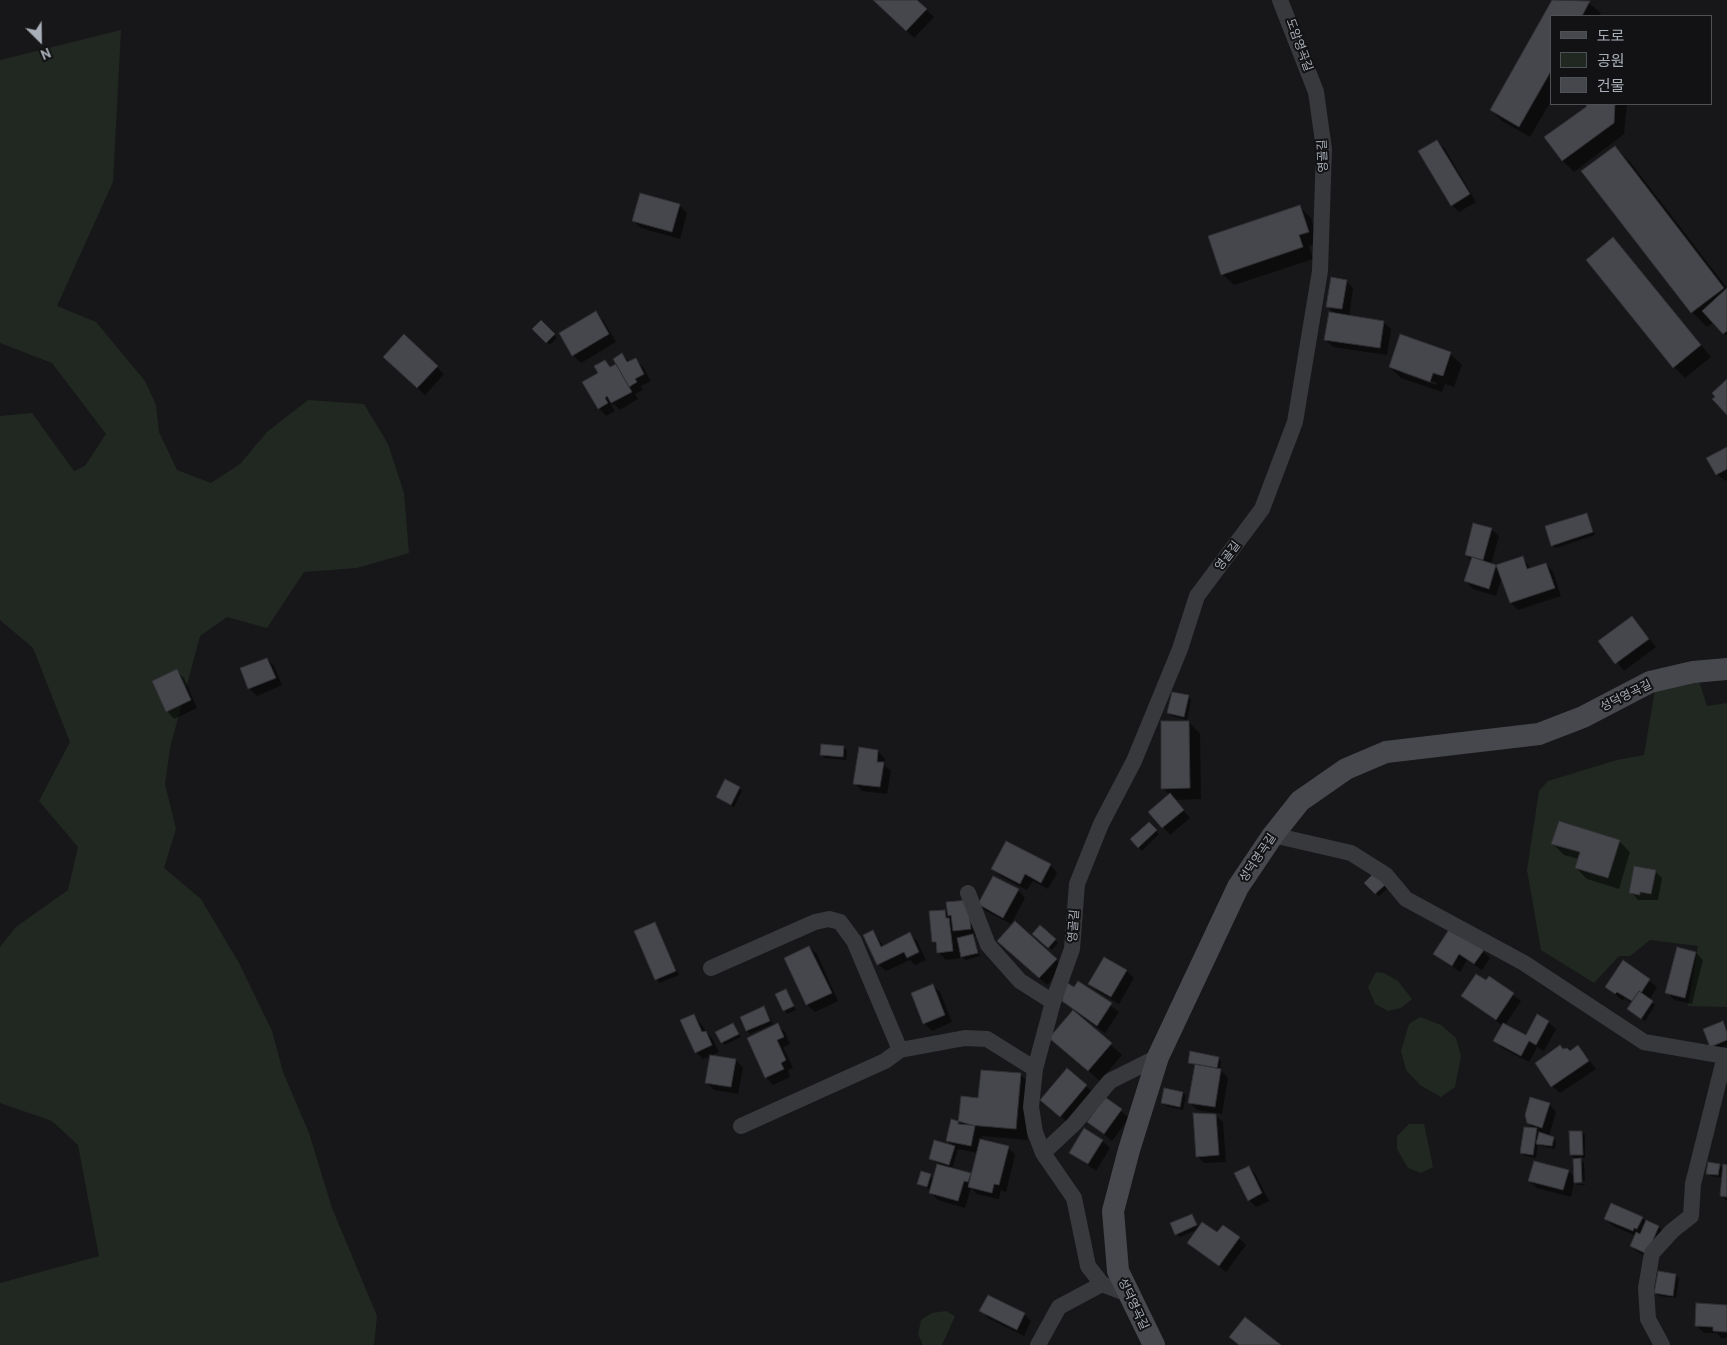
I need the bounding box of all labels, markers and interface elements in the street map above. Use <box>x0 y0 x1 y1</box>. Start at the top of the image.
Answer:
north arrow <box>15 15 65 65</box>
legend <box>1550 15 1712 105</box>
street label: 도암영곡길 <box>1283 17 1315 73</box>
text: 도로 <box>1597 26 1625 45</box>
text: N <box>38 44 54 64</box>
text: 공원 <box>1597 51 1625 70</box>
text: 건물 <box>1597 76 1625 95</box>
street label: 영골길 <box>1315 139 1331 173</box>
street label: 영골길 <box>1212 538 1244 574</box>
street label: 성덕영곡길 <box>1598 677 1654 715</box>
street label: 성덕영곡길 <box>1237 831 1279 885</box>
street label: 영골길 <box>1066 909 1082 943</box>
street label: 성덕영곡길 <box>1115 1276 1151 1332</box>

